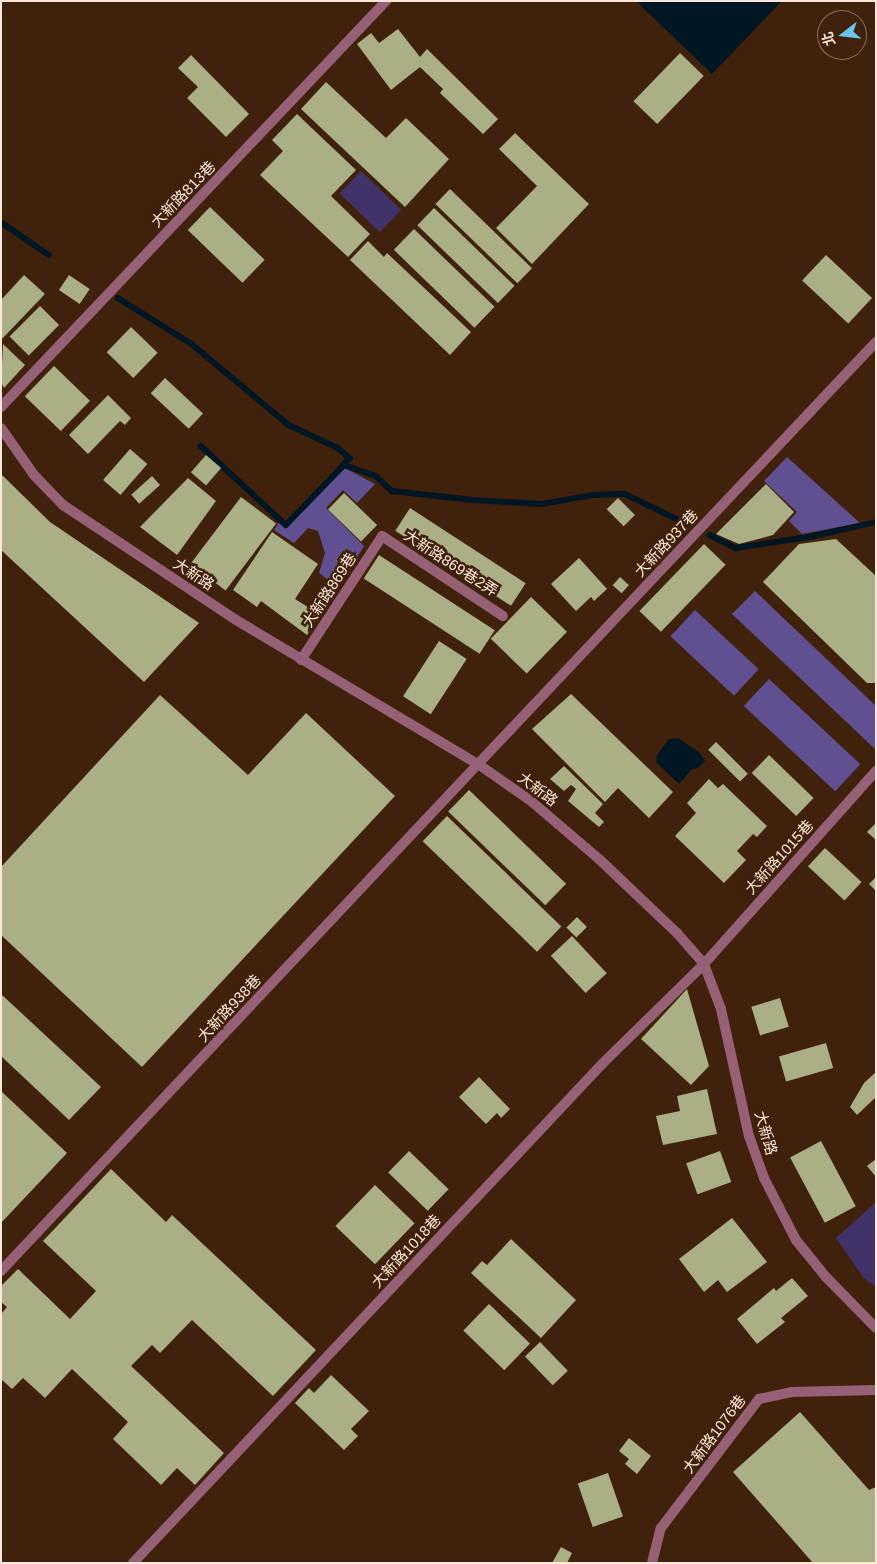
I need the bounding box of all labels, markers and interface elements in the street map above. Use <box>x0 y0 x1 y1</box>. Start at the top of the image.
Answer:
north arrow <box>817 10 867 60</box>
text: 北 <box>819 30 838 48</box>
street label: 大新路813巷 <box>147 157 219 231</box>
street label: 大新路937巷 <box>630 506 702 580</box>
street label: 大新路869巷2弄 <box>401 526 501 600</box>
street label: 大新路869巷 <box>298 549 360 631</box>
street label: 大新路 <box>170 554 218 594</box>
street label: 大新路 <box>515 768 561 810</box>
street label: 大新路1015巷 <box>741 816 817 898</box>
street label: 大新路938巷 <box>193 971 265 1045</box>
street label: 大新路 <box>751 1109 781 1157</box>
street label: 大新路1018巷 <box>368 1211 444 1291</box>
street label: 大新路1076巷 <box>679 1391 749 1477</box>

